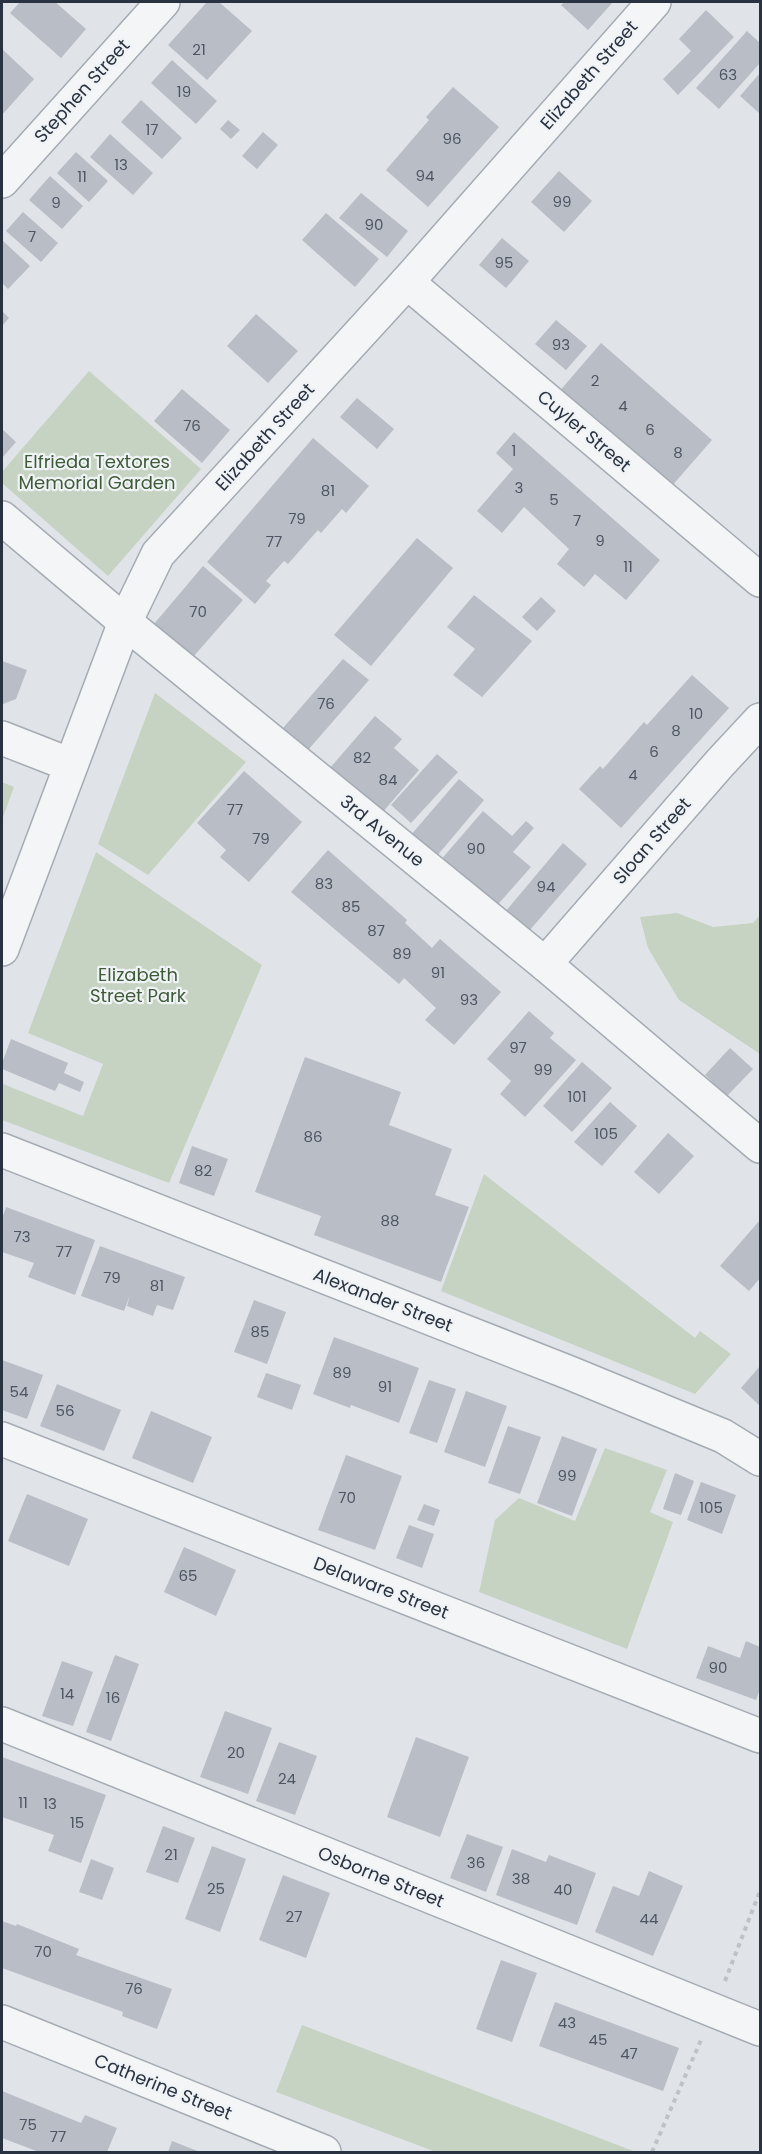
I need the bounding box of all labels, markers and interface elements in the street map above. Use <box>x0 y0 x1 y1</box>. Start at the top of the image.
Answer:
street label: Elizabeth Street <box>534 15 643 135</box>
street label: Stephen Street <box>28 33 135 148</box>
house number: 21 <box>192 39 206 60</box>
house number: 63 <box>719 64 737 85</box>
house number: 19 <box>177 81 191 102</box>
house number: 17 <box>146 119 159 140</box>
house number: 96 <box>443 128 461 149</box>
house number: 13 <box>114 154 128 175</box>
house number: 94 <box>416 165 434 186</box>
house number: 11 <box>77 166 87 187</box>
house number: 99 <box>553 191 571 212</box>
house number: 9 <box>51 192 61 213</box>
house number: 90 <box>365 214 383 235</box>
house number: 7 <box>28 226 36 247</box>
house number: 95 <box>495 252 513 273</box>
house number: 93 <box>552 334 570 355</box>
house number: 2 <box>591 370 599 391</box>
street label: Elizabeth Street <box>209 377 320 496</box>
street label: Cuyler Street <box>532 384 637 477</box>
house number: 4 <box>618 395 628 416</box>
house number: 76 <box>183 415 201 436</box>
house number: 6 <box>645 419 655 440</box>
house number: 1 <box>512 440 516 461</box>
house number: 8 <box>673 442 683 463</box>
park label: Elfrieda Textores Memorial Garden <box>19 449 176 495</box>
house number: 3 <box>515 477 523 498</box>
house number: 81 <box>321 480 335 501</box>
house number: 5 <box>549 489 559 510</box>
house number: 79 <box>288 508 306 529</box>
house number: 7 <box>573 510 581 531</box>
house number: 9 <box>595 530 605 551</box>
house number: 77 <box>266 531 282 552</box>
house number: 11 <box>623 556 633 577</box>
house number: 70 <box>189 601 207 622</box>
house number: 76 <box>317 693 335 714</box>
house number: 10 <box>689 703 703 724</box>
house number: 8 <box>671 720 681 741</box>
house number: 6 <box>649 741 659 762</box>
house number: 82 <box>353 747 371 768</box>
house number: 4 <box>628 764 638 785</box>
house number: 84 <box>379 769 397 790</box>
street label: 3rd Avenue <box>335 789 430 872</box>
street label: Sloan Street <box>607 792 696 890</box>
house number: 77 <box>227 799 243 820</box>
house number: 79 <box>252 828 270 849</box>
house number: 90 <box>467 838 485 859</box>
house number: 83 <box>315 873 333 894</box>
house number: 94 <box>537 876 555 897</box>
house number: 85 <box>342 896 360 917</box>
house number: 87 <box>367 920 385 941</box>
house number: 89 <box>393 943 411 964</box>
park label: Elizabeth Street Park <box>90 962 187 1008</box>
house number: 91 <box>431 962 445 983</box>
house number: 93 <box>460 989 478 1010</box>
house number: 97 <box>509 1037 527 1058</box>
house number: 99 <box>534 1059 552 1080</box>
house number: 101 <box>567 1086 587 1107</box>
house number: 105 <box>594 1123 618 1144</box>
house number: 86 <box>304 1126 323 1147</box>
house number: 82 <box>194 1160 212 1181</box>
house number: 88 <box>381 1210 399 1231</box>
house number: 73 <box>13 1226 31 1247</box>
house number: 77 <box>56 1241 72 1262</box>
street label: Alexander Street <box>310 1261 457 1338</box>
house number: 79 <box>103 1267 121 1288</box>
house number: 81 <box>150 1275 164 1296</box>
house number: 85 <box>251 1321 269 1342</box>
house number: 89 <box>333 1362 351 1383</box>
house number: 91 <box>378 1376 392 1397</box>
house number: 54 <box>10 1381 28 1402</box>
house number: 56 <box>56 1400 74 1421</box>
house number: 99 <box>558 1465 576 1486</box>
house number: 70 <box>338 1487 356 1508</box>
house number: 105 <box>699 1497 723 1518</box>
street label: Delaware Street <box>310 1550 452 1625</box>
house number: 65 <box>179 1565 197 1586</box>
house number: 90 <box>709 1657 727 1678</box>
house number: 14 <box>60 1683 74 1704</box>
house number: 16 <box>106 1687 120 1708</box>
house number: 20 <box>227 1742 245 1763</box>
house number: 24 <box>278 1768 296 1789</box>
house number: 11 <box>18 1792 28 1813</box>
house number: 13 <box>43 1793 57 1814</box>
house number: 15 <box>70 1812 84 1833</box>
street label: Osborne Street <box>314 1840 448 1913</box>
house number: 21 <box>164 1844 178 1865</box>
house number: 36 <box>467 1852 485 1873</box>
house number: 38 <box>512 1868 530 1889</box>
house number: 25 <box>207 1878 225 1899</box>
house number: 40 <box>554 1879 572 1900</box>
house number: 27 <box>286 1906 302 1927</box>
house number: 44 <box>640 1908 658 1929</box>
house number: 70 <box>34 1941 52 1962</box>
house number: 76 <box>125 1978 143 1999</box>
house number: 43 <box>558 2012 576 2033</box>
house number: 45 <box>589 2029 607 2050</box>
house number: 47 <box>620 2043 638 2064</box>
street label: Catherine Street <box>91 2047 236 2126</box>
house number: 75 <box>19 2114 37 2135</box>
house number: 77 <box>50 2126 66 2147</box>

